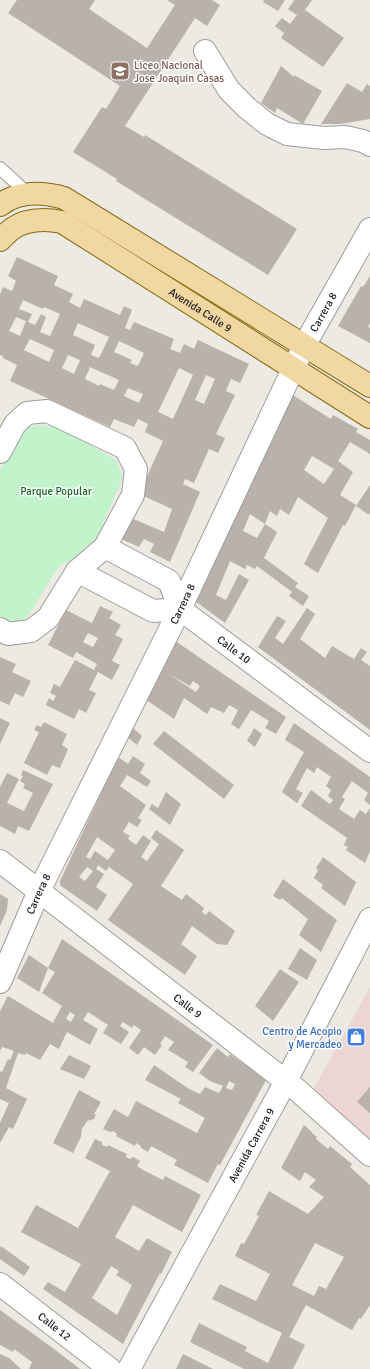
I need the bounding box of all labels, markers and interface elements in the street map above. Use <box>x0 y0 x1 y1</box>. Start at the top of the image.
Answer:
place label: Liceo Nacional Jose Joaquin Casas <box>134 59 224 85</box>
school or university icon: Liceo Nacional Jose Joaquin Casas <box>109 60 131 82</box>
street label: Avenida Calle 9 <box>166 285 234 335</box>
street label: Carrera 8 <box>307 290 340 334</box>
park label: Parque Popular <box>20 485 92 498</box>
street label: Carrera 8 <box>167 582 198 626</box>
street label: Calle 10 <box>215 633 253 666</box>
street label: Carrera 8 <box>24 872 54 917</box>
street label: Calle 9 <box>171 991 204 1021</box>
place label: Centro de Acopio y Mercadeo <box>262 1025 342 1051</box>
shop icon: Centro de Acopio y Mercadeo <box>345 1026 367 1048</box>
street label: Avenida Carrera 9 <box>226 1106 277 1185</box>
street label: Calle 12 <box>35 1310 73 1343</box>

